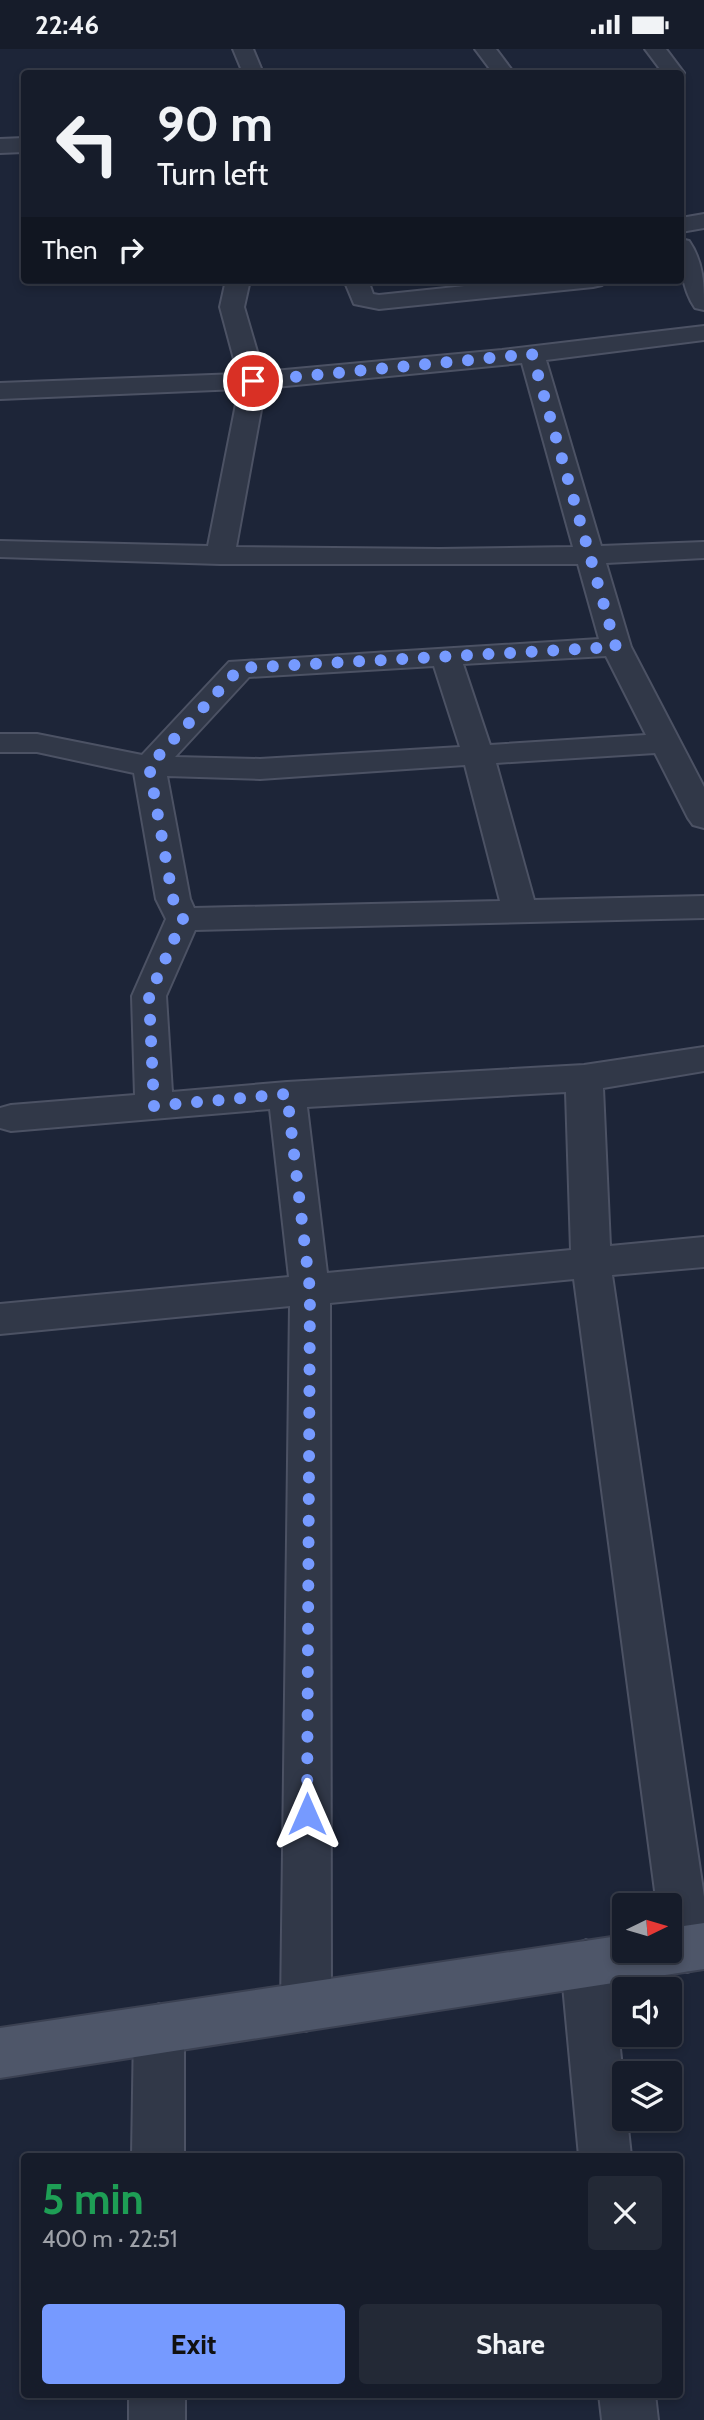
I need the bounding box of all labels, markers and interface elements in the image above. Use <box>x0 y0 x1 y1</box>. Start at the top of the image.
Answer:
text: 22:46 <box>35 9 99 41</box>
text: 90 m <box>157 94 273 153</box>
icon: left <box>42 98 133 189</box>
text: Turn left <box>157 154 268 193</box>
icon: right <box>112 231 150 269</box>
text: Then <box>42 234 98 266</box>
pin <box>223 351 283 411</box>
icon: arrive <box>234 362 272 400</box>
position arrow <box>270 1777 344 1851</box>
north arrow <box>612 1893 682 1963</box>
map controls <box>612 1893 682 2131</box>
button: sound <box>612 1977 682 2047</box>
button: layers <box>612 2061 682 2131</box>
text: 5 min <box>42 2173 144 2225</box>
button: close <box>588 2176 662 2250</box>
text: 400 m · 22:51 <box>42 2225 177 2253</box>
button: Exit <box>42 2304 345 2384</box>
button: Share <box>359 2304 662 2384</box>

